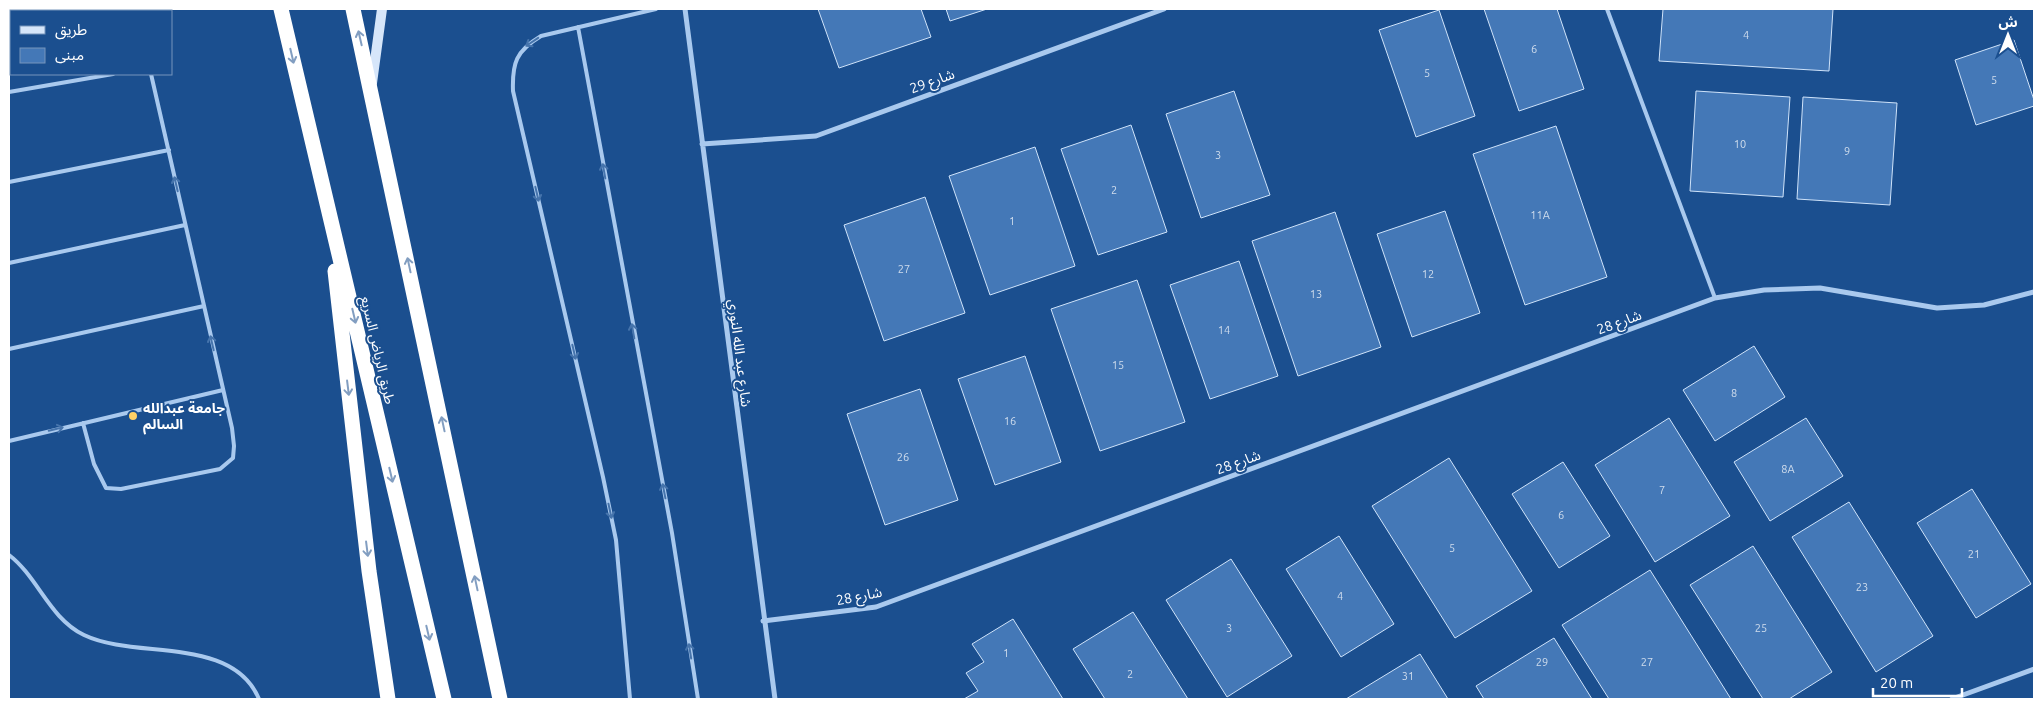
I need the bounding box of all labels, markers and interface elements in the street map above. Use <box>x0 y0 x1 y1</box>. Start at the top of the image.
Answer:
legend <box>10 10 172 75</box>
north arrow <box>1983 10 2033 60</box>
text: ش <box>1998 14 2018 30</box>
text: طريق <box>55 21 87 40</box>
house number: 4 <box>1743 29 1749 41</box>
one-way arrow <box>355 30 364 46</box>
one-way arrow <box>525 37 539 47</box>
house number: 6 <box>1531 43 1537 55</box>
text: مبنى <box>55 46 84 64</box>
one-way arrow <box>288 48 297 64</box>
street label: شارع 29 <box>908 66 958 99</box>
house number: 5 <box>1424 67 1430 79</box>
house number: 5 <box>1991 74 1997 86</box>
house number: 10 <box>1734 138 1746 150</box>
house number: 9 <box>1844 145 1850 157</box>
house number: 3 <box>1215 149 1221 161</box>
one-way arrow <box>599 164 608 180</box>
one-way arrow <box>171 177 180 193</box>
house number: 2 <box>1111 184 1117 196</box>
one-way arrow <box>533 186 542 202</box>
house number: 11A <box>1530 209 1551 221</box>
house number: 1 <box>1009 215 1015 227</box>
one-way arrow <box>404 257 413 273</box>
house number: 27 <box>898 263 910 275</box>
house number: 12 <box>1422 268 1434 280</box>
house number: 13 <box>1310 288 1322 300</box>
street label: طريق الرياض السريع <box>355 294 398 406</box>
street label: شارع عبد الله النوري <box>722 298 755 408</box>
street label: شارع 28 <box>1595 307 1645 340</box>
one-way arrow <box>350 308 359 324</box>
one-way arrow <box>628 324 638 340</box>
house number: 14 <box>1218 324 1230 336</box>
one-way arrow <box>207 335 217 351</box>
one-way arrow <box>570 344 579 360</box>
house number: 15 <box>1112 359 1124 371</box>
one-way arrow <box>343 379 353 395</box>
house number: 8 <box>1731 387 1737 399</box>
place label: جامعة عبدالله السالم <box>143 400 225 435</box>
marker: جامعة عبدالله السالم <box>127 410 139 422</box>
house number: 16 <box>1004 415 1016 427</box>
one-way arrow <box>437 416 447 432</box>
one-way arrow <box>48 424 64 434</box>
street label: شارع 28 <box>1214 447 1264 480</box>
house number: 26 <box>897 451 909 463</box>
house number: 8A <box>1781 463 1796 475</box>
one-way arrow <box>387 466 396 482</box>
one-way arrow <box>658 483 668 499</box>
house number: 7 <box>1659 484 1665 496</box>
one-way arrow <box>606 503 615 519</box>
house number: 6 <box>1558 509 1564 521</box>
one-way arrow <box>362 541 372 557</box>
house number: 5 <box>1449 542 1455 554</box>
house number: 21 <box>1968 548 1980 560</box>
one-way arrow <box>471 575 480 591</box>
house number: 23 <box>1856 581 1868 593</box>
street label: شارع 28 <box>835 584 884 611</box>
house number: 4 <box>1337 590 1343 602</box>
house number: 3 <box>1226 622 1232 634</box>
house number: 25 <box>1755 622 1767 634</box>
one-way arrow <box>424 624 433 640</box>
one-way arrow <box>685 643 695 659</box>
house number: 1 <box>1003 647 1009 659</box>
house number: 29 <box>1536 656 1548 668</box>
house number: 27 <box>1641 656 1653 668</box>
scale bar <box>1873 666 1962 698</box>
house number: 2 <box>1127 668 1133 680</box>
house number: 31 <box>1402 670 1414 682</box>
text: 20 m <box>1880 674 1913 691</box>

